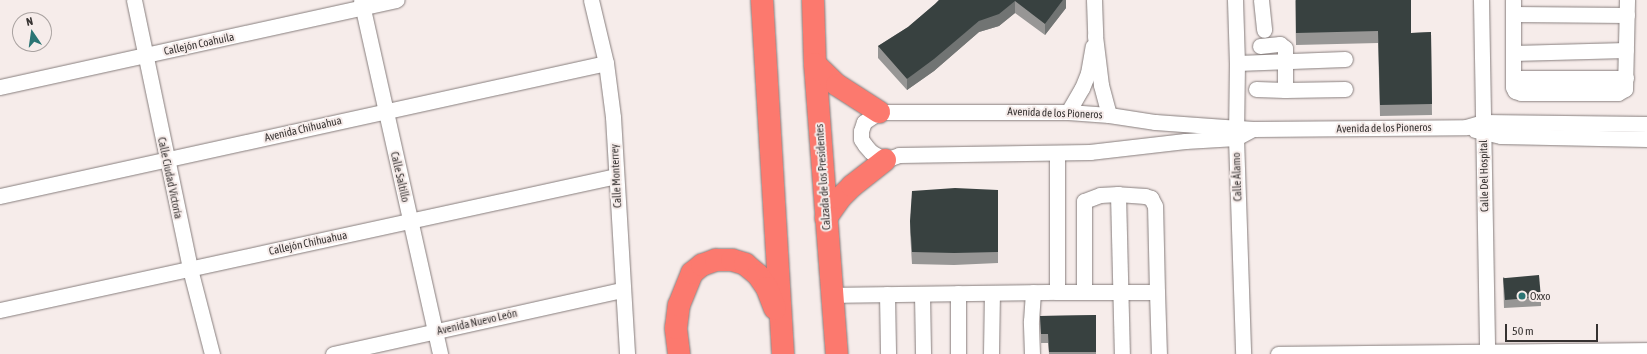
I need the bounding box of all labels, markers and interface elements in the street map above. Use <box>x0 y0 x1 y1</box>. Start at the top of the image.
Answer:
north arrow <box>12 12 52 52</box>
text: N <box>25 15 34 28</box>
street label: Callejón Coahuila <box>163 30 235 58</box>
street label: Avenida de los Pioneros <box>1007 105 1103 121</box>
street label: Avenida Chihuahua <box>263 114 343 144</box>
street label: Avenida de los Pioneros <box>1336 121 1432 135</box>
street label: Calzada de los Presidentes <box>813 123 833 231</box>
street label: Calle Ciudad Victoria <box>155 136 185 220</box>
street label: Calle Del Hospital <box>1477 140 1491 212</box>
street label: Calle Monterrey <box>608 144 624 208</box>
street label: Calle Saltillo <box>388 150 412 204</box>
street label: Calle Álamo <box>1230 152 1244 202</box>
street label: Callejón Chihuahua <box>268 228 348 258</box>
place label: Oxxo <box>1530 289 1550 303</box>
marker: Oxxo <box>1517 291 1527 301</box>
street label: Avenida Nuevo León <box>436 306 518 338</box>
scale bar <box>1507 316 1600 342</box>
text: 50 m <box>1512 324 1534 338</box>

